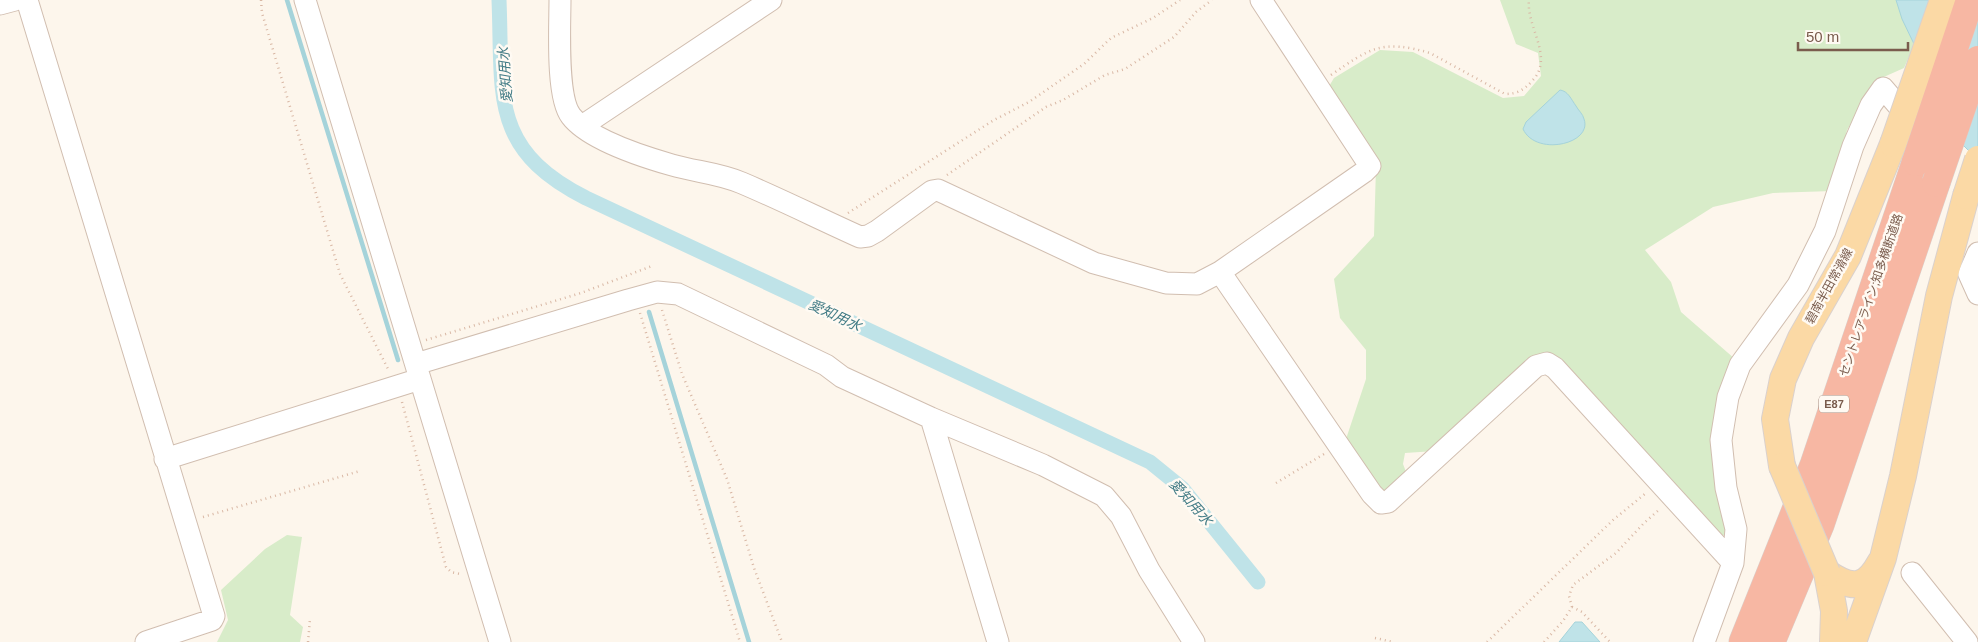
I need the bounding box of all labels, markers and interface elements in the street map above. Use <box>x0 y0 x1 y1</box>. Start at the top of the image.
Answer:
scale bar <box>1798 20 1908 52</box>
text: 50 m <box>1806 28 1839 45</box>
water label: 愛知用水 <box>495 45 515 103</box>
street label: セントレアライン;知多横断道路 <box>1836 212 1906 378</box>
street label: 碧南半田常滑線 <box>1803 246 1855 326</box>
water label: 愛知用水 <box>806 296 866 335</box>
road number: E87 <box>1819 396 1849 412</box>
water label: 愛知用水 <box>1166 476 1217 530</box>

